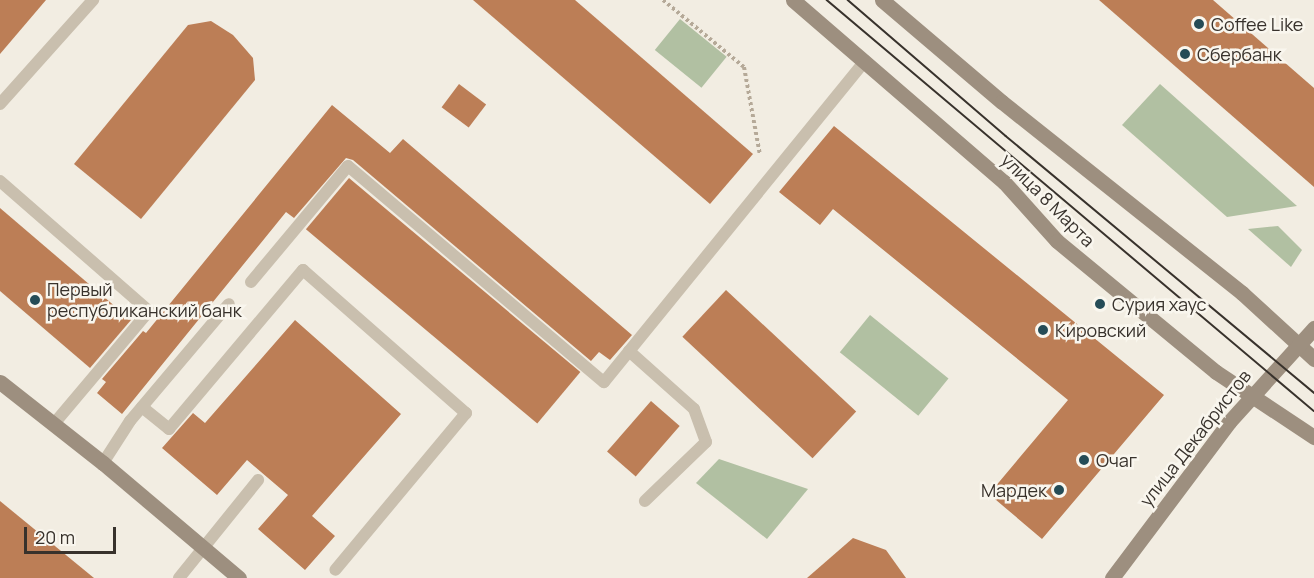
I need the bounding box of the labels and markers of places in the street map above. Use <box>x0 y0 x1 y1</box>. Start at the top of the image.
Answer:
place label: Coffee Like <box>1211 13 1303 35</box>
marker: Coffee Like <box>1192 17 1206 31</box>
place label: Сбербанк <box>1197 43 1282 65</box>
marker: Сбербанк <box>1178 47 1192 61</box>
place label: Первый республиканский банк <box>47 279 242 322</box>
marker: Первый республиканский банк <box>28 293 42 307</box>
place label: Сурия хаус <box>1112 293 1206 315</box>
marker: Сурия хаус <box>1093 297 1107 311</box>
place label: Кировский <box>1055 319 1146 341</box>
marker: Кировский <box>1036 323 1050 337</box>
place label: Очаг <box>1096 449 1137 471</box>
marker: Очаг <box>1077 453 1091 467</box>
place label: Мардек <box>981 479 1047 501</box>
marker: Мардек <box>1052 483 1066 497</box>

